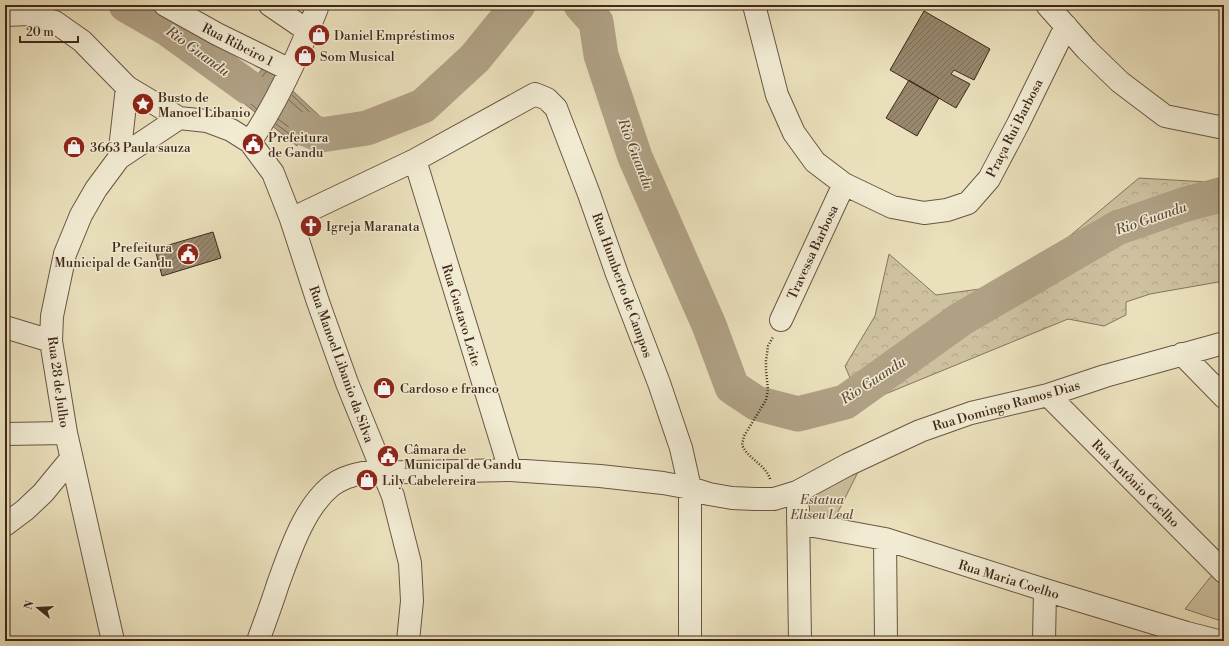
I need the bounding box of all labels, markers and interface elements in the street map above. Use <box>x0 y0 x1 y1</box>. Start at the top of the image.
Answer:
scale bar <box>20 18 78 44</box>
street label: Rua Ribeiro 1 <box>199 20 276 70</box>
water label: Rio Guandu <box>161 22 233 81</box>
shop icon: Daniel Empréstimos <box>306 22 332 48</box>
text: 20 m <box>26 25 54 40</box>
place label: Daniel Empréstimos <box>334 28 455 44</box>
shop icon: Som Musical <box>292 43 318 69</box>
place label: Som Musical <box>320 49 395 65</box>
street label: Praça Rui Barbosa <box>983 76 1047 180</box>
place label: Busto de Manoel Libanio <box>157 90 250 121</box>
place icon: Busto de Manoel Libanio <box>130 91 156 117</box>
water label: Rio Guandu <box>613 115 657 192</box>
place label: Prefeitura de Gandu <box>268 130 329 161</box>
public building icon: Prefeitura de Gandu <box>240 131 266 157</box>
shop icon: 3663 Paula sauza <box>61 134 87 160</box>
place label: 3663 Paula sauza <box>90 140 191 156</box>
water label: Rio Guandu <box>1112 198 1189 240</box>
street label: Travessa Barbosa <box>784 202 842 302</box>
street label: Rua Humberto de Campos <box>588 211 656 360</box>
church icon: Igreja Maranata <box>298 213 324 239</box>
place label: Igreja Maranata <box>326 219 420 235</box>
place label: Prefeitura Municipal de Gandu <box>54 240 173 271</box>
public building icon: Prefeitura Municipal de Gandu <box>175 241 201 267</box>
street label: Rua Gustavo Leite <box>438 262 484 369</box>
street label: Rua Manoel Libanio da Silva <box>305 284 377 446</box>
street label: Rua 28 de Julho <box>44 335 72 429</box>
water label: Rio Guandu <box>837 353 910 409</box>
shop icon: Cardoso e franco <box>371 375 397 401</box>
street label: Rua Domingo Ramos Dias <box>931 377 1082 435</box>
place label: Cardoso e franco <box>400 381 499 397</box>
street label: Rua Antônio Coelho <box>1088 436 1183 531</box>
place label: Câmara de Municipal de Gandu <box>404 442 522 473</box>
public building icon: Câmara de Municipal de Gandu <box>375 443 401 469</box>
shop icon: Lily Cabelereira <box>354 467 380 493</box>
place label: Lily Cabelereira <box>382 473 477 489</box>
park label: Estatua Eliseu Leal <box>789 492 854 523</box>
street label: Rua Maria Coelho <box>956 557 1061 603</box>
north arrow <box>18 588 58 628</box>
text: N <box>21 599 38 612</box>

